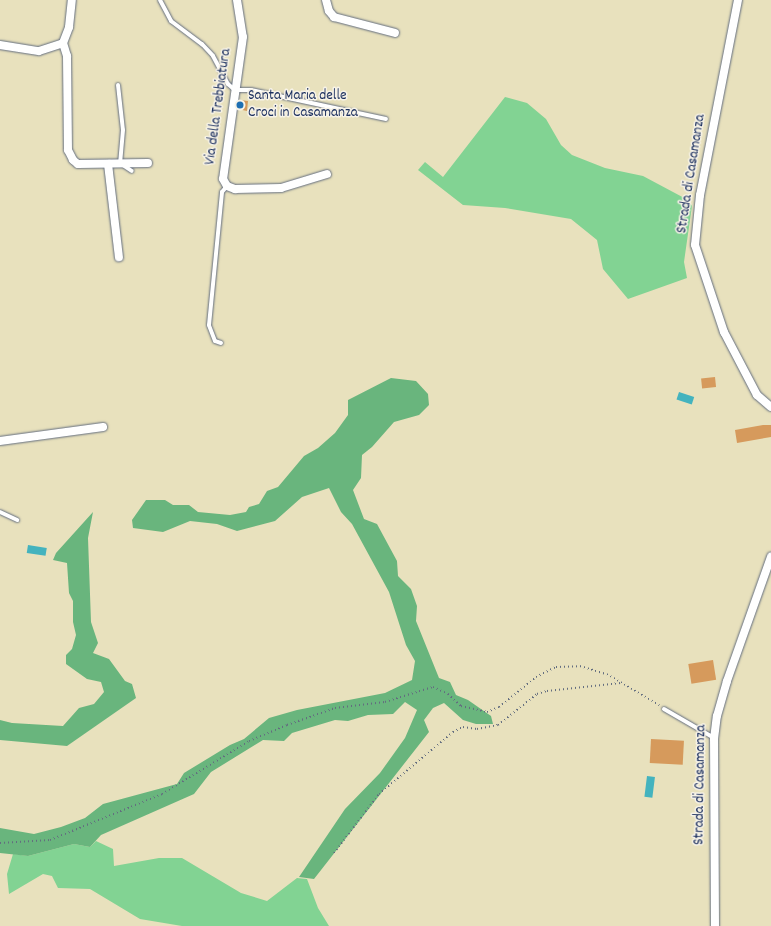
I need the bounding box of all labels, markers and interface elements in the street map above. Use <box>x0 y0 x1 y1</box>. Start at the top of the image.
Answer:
street label: Via della Trebbiatura <box>202 48 236 166</box>
place label: Santa Maria delle Croci in Casamanza <box>248 87 358 122</box>
marker: Santa Maria delle Croci in Casamanza <box>235 100 245 110</box>
street label: Strada di Casamanza <box>674 113 710 235</box>
street label: Strada di Casamanza <box>691 725 711 845</box>

